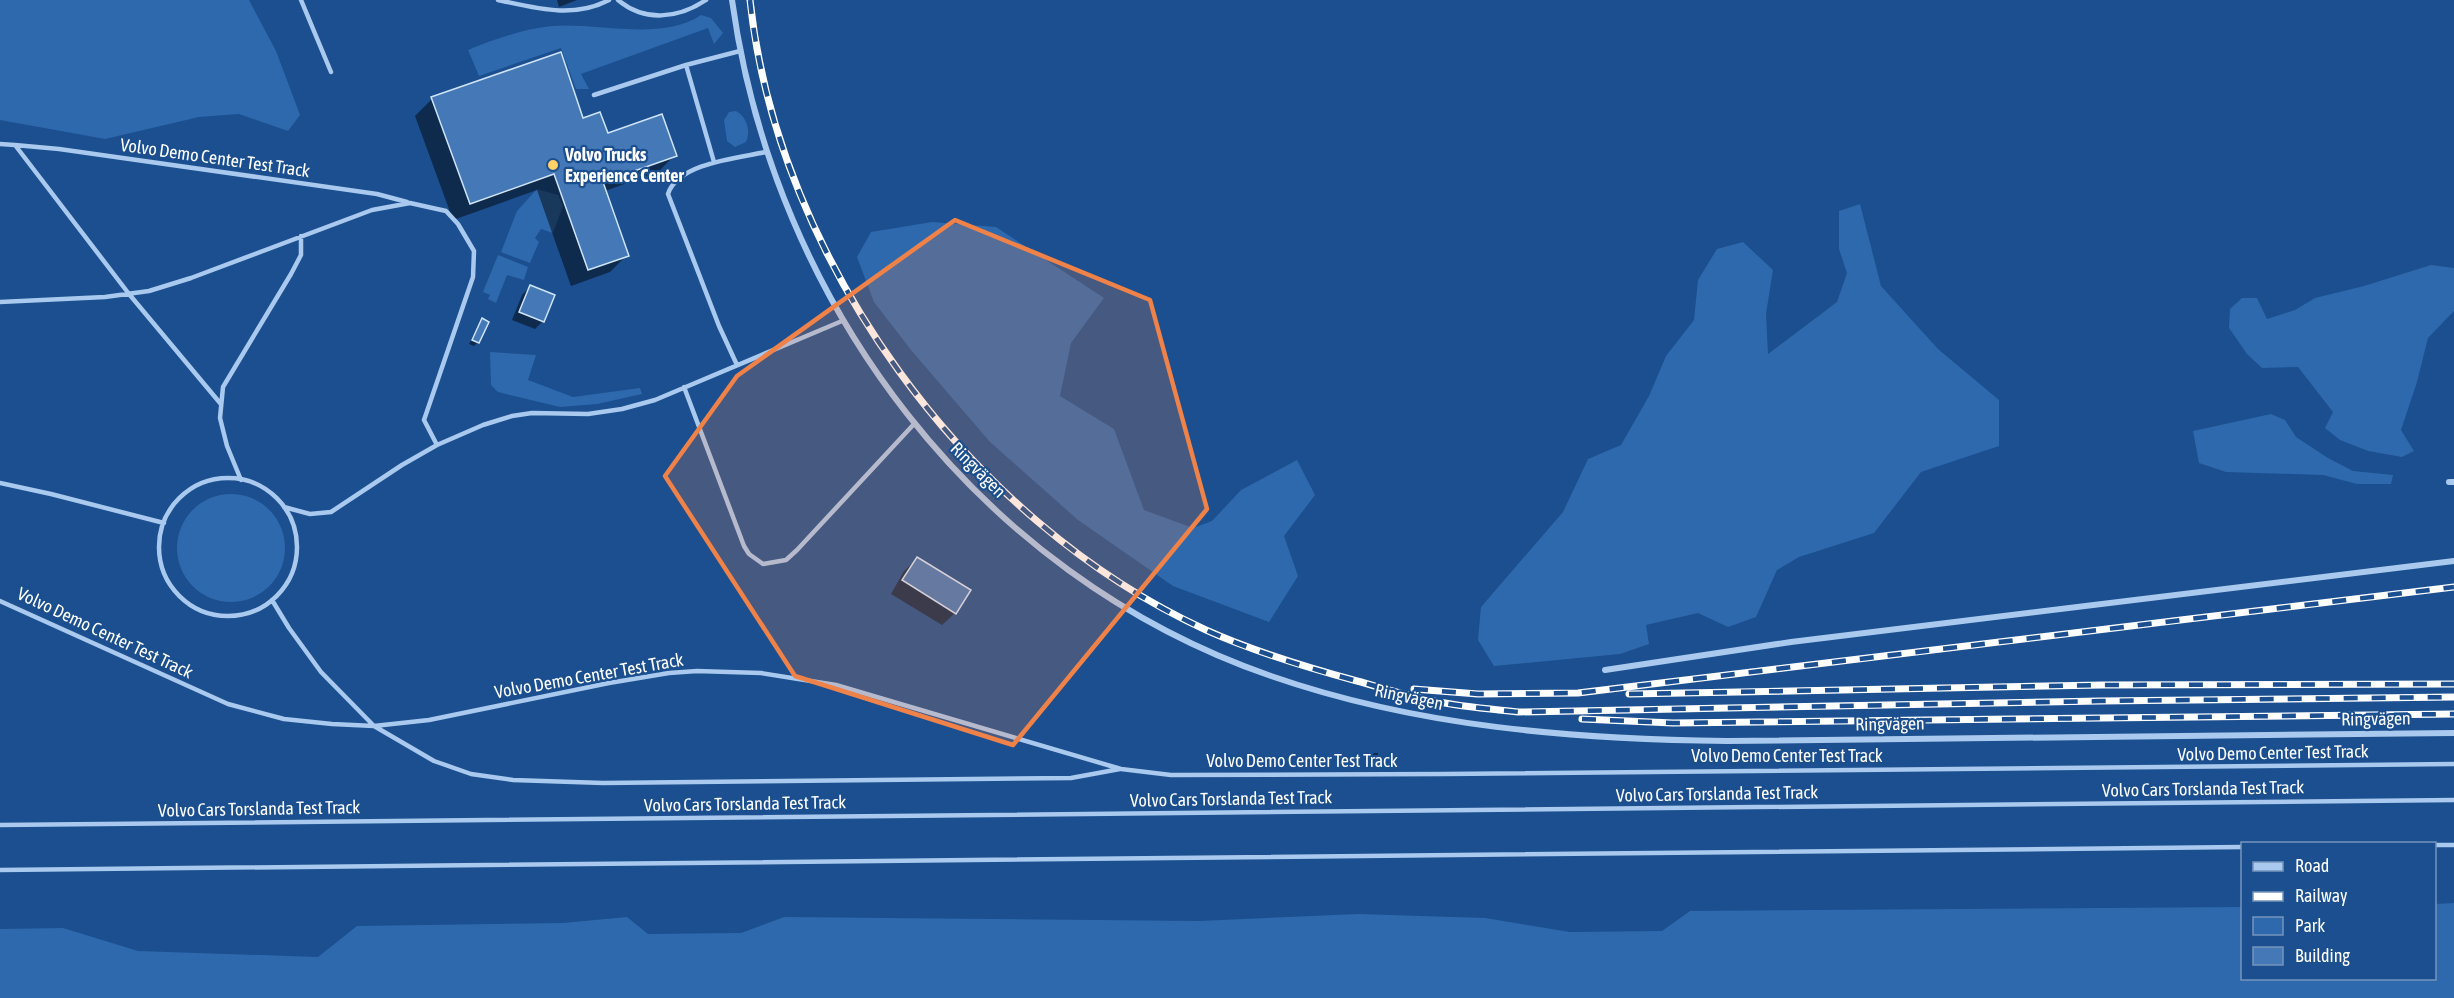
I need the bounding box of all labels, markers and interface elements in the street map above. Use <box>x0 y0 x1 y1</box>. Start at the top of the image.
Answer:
street label: Volvo Demo Center Test Track <box>119 134 311 181</box>
place label: Volvo Trucks Experience Center <box>564 144 684 186</box>
marker: Volvo Trucks Experience Center <box>546 158 560 172</box>
street label: Ringvägen <box>946 438 1010 502</box>
street label: Volvo Demo Center Test Track <box>14 583 196 683</box>
street label: Volvo Demo Center Test Track <box>493 649 685 702</box>
street label: Ringvägen <box>1373 679 1445 714</box>
street label: Ringvägen <box>2341 707 2411 730</box>
street label: Ringvägen <box>1855 712 1925 735</box>
street label: Volvo Demo Center Test Track <box>2177 740 2369 765</box>
street label: Volvo Demo Center Test Track <box>1691 745 1883 766</box>
street label: Volvo Demo Center Test Track <box>1206 750 1398 771</box>
street label: Volvo Cars Torslanda Test Track <box>2102 776 2304 801</box>
street label: Volvo Cars Torslanda Test Track <box>1616 781 1818 806</box>
street label: Volvo Cars Torslanda Test Track <box>1130 786 1332 811</box>
street label: Volvo Cars Torslanda Test Track <box>644 791 846 816</box>
street label: Volvo Cars Torslanda Test Track <box>158 796 360 821</box>
legend <box>2241 842 2436 980</box>
text: Road <box>2295 855 2329 876</box>
text: Railway <box>2295 885 2347 906</box>
text: Park <box>2295 915 2325 936</box>
text: Building <box>2295 945 2350 966</box>

